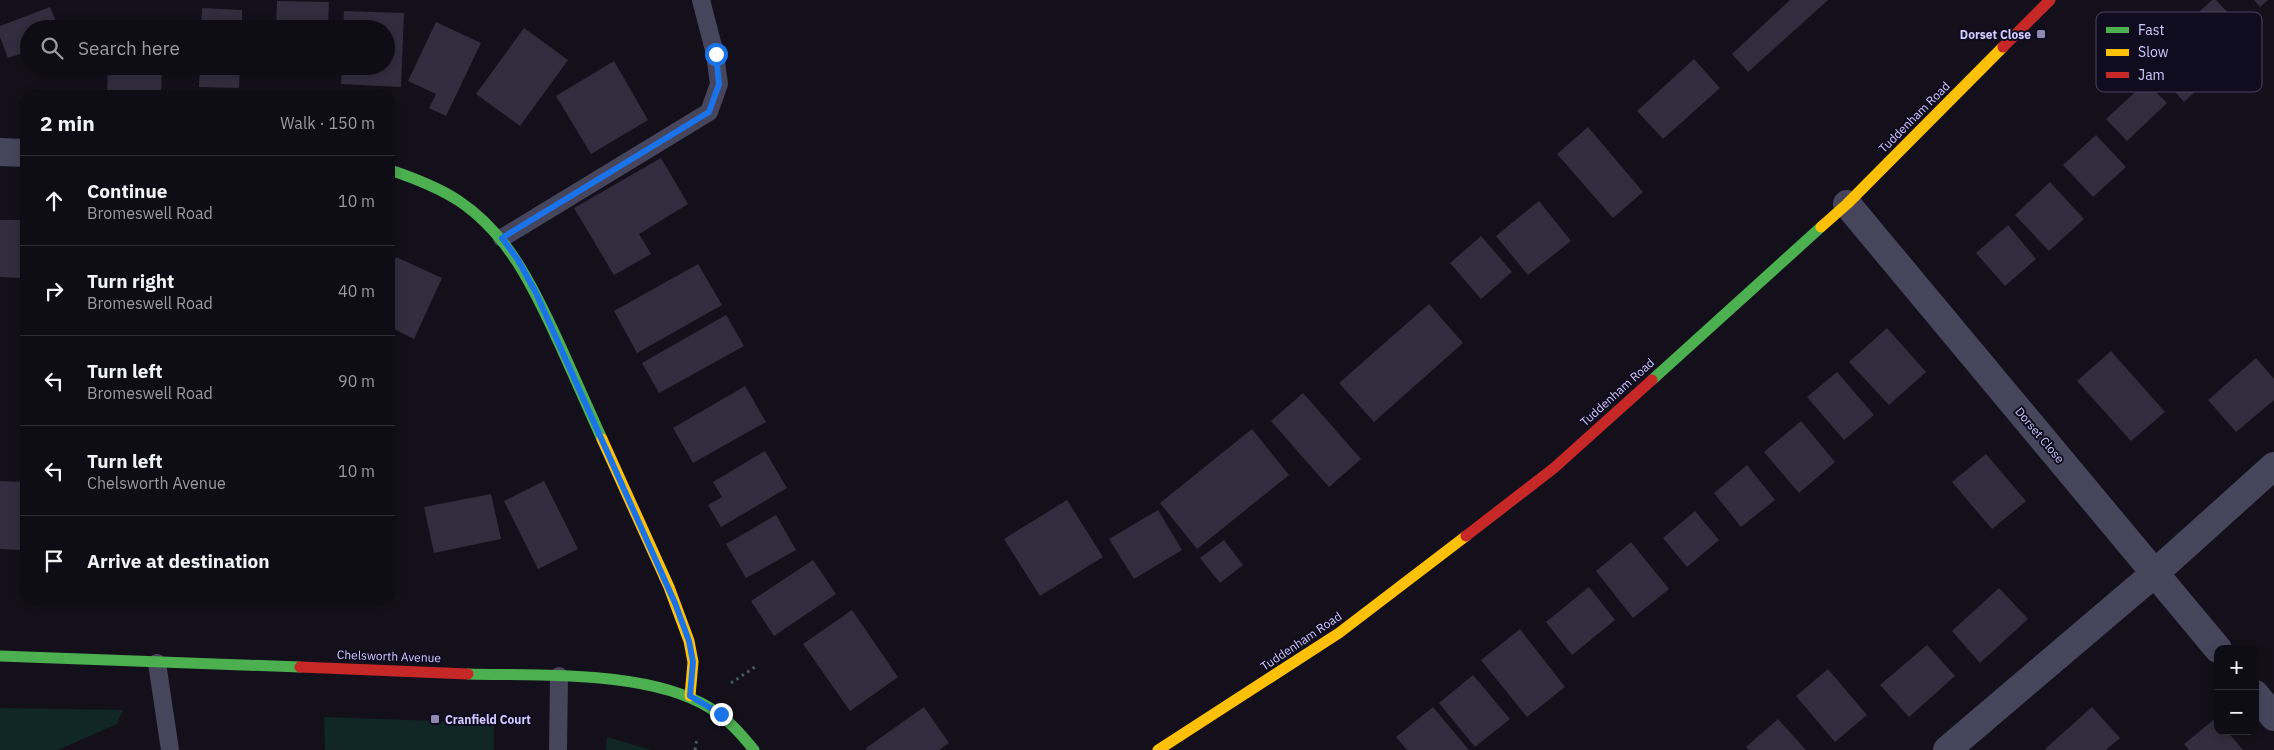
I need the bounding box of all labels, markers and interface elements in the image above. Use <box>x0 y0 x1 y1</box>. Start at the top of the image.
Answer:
legend <box>2096 12 2262 92</box>
search box <box>20 20 395 75</box>
text: Fast <box>2138 21 2164 39</box>
place label: Dorset Close <box>1960 27 2031 42</box>
marker: Dorset Close <box>2035 28 2047 40</box>
icon: search <box>38 34 66 62</box>
text: Search here <box>78 36 180 60</box>
route start <box>705 43 728 66</box>
text: Slow <box>2138 43 2169 61</box>
text: Jam <box>2138 66 2165 84</box>
street label: Tuddenham Road <box>1875 78 1953 156</box>
text: 2 min <box>40 109 95 137</box>
text: Walk · 150 m <box>280 113 375 133</box>
text: Continue <box>87 179 167 203</box>
icon: ahead <box>40 187 68 215</box>
text: 10 m <box>338 191 375 211</box>
text: Bromeswell Road <box>87 203 213 223</box>
text: Turn right <box>87 269 174 293</box>
icon: right <box>40 277 68 305</box>
text: 40 m <box>338 281 375 301</box>
text: Bromeswell Road <box>87 293 213 313</box>
street label: Tuddenham Road <box>1577 355 1657 429</box>
text: Turn left <box>87 359 163 383</box>
icon: left <box>40 367 68 395</box>
text: 90 m <box>338 371 375 391</box>
text: Bromeswell Road <box>87 383 213 403</box>
street label: Dorset Close <box>2012 404 2068 466</box>
text: Turn left <box>87 449 163 473</box>
icon: left <box>40 457 68 485</box>
text: 10 m <box>338 461 375 481</box>
text: Chelsworth Avenue <box>87 473 226 493</box>
icon: arrive <box>40 547 68 575</box>
text: Arrive at destination <box>87 549 270 573</box>
street label: Tuddenham Road <box>1258 608 1344 674</box>
map controls <box>2214 645 2259 735</box>
button: + <box>2214 645 2259 690</box>
street label: Chelsworth Avenue <box>337 647 442 665</box>
button: − <box>2214 690 2259 735</box>
route end <box>710 703 733 726</box>
place label: Cranfield Court <box>445 712 531 727</box>
marker: Cranfield Court <box>429 713 441 725</box>

